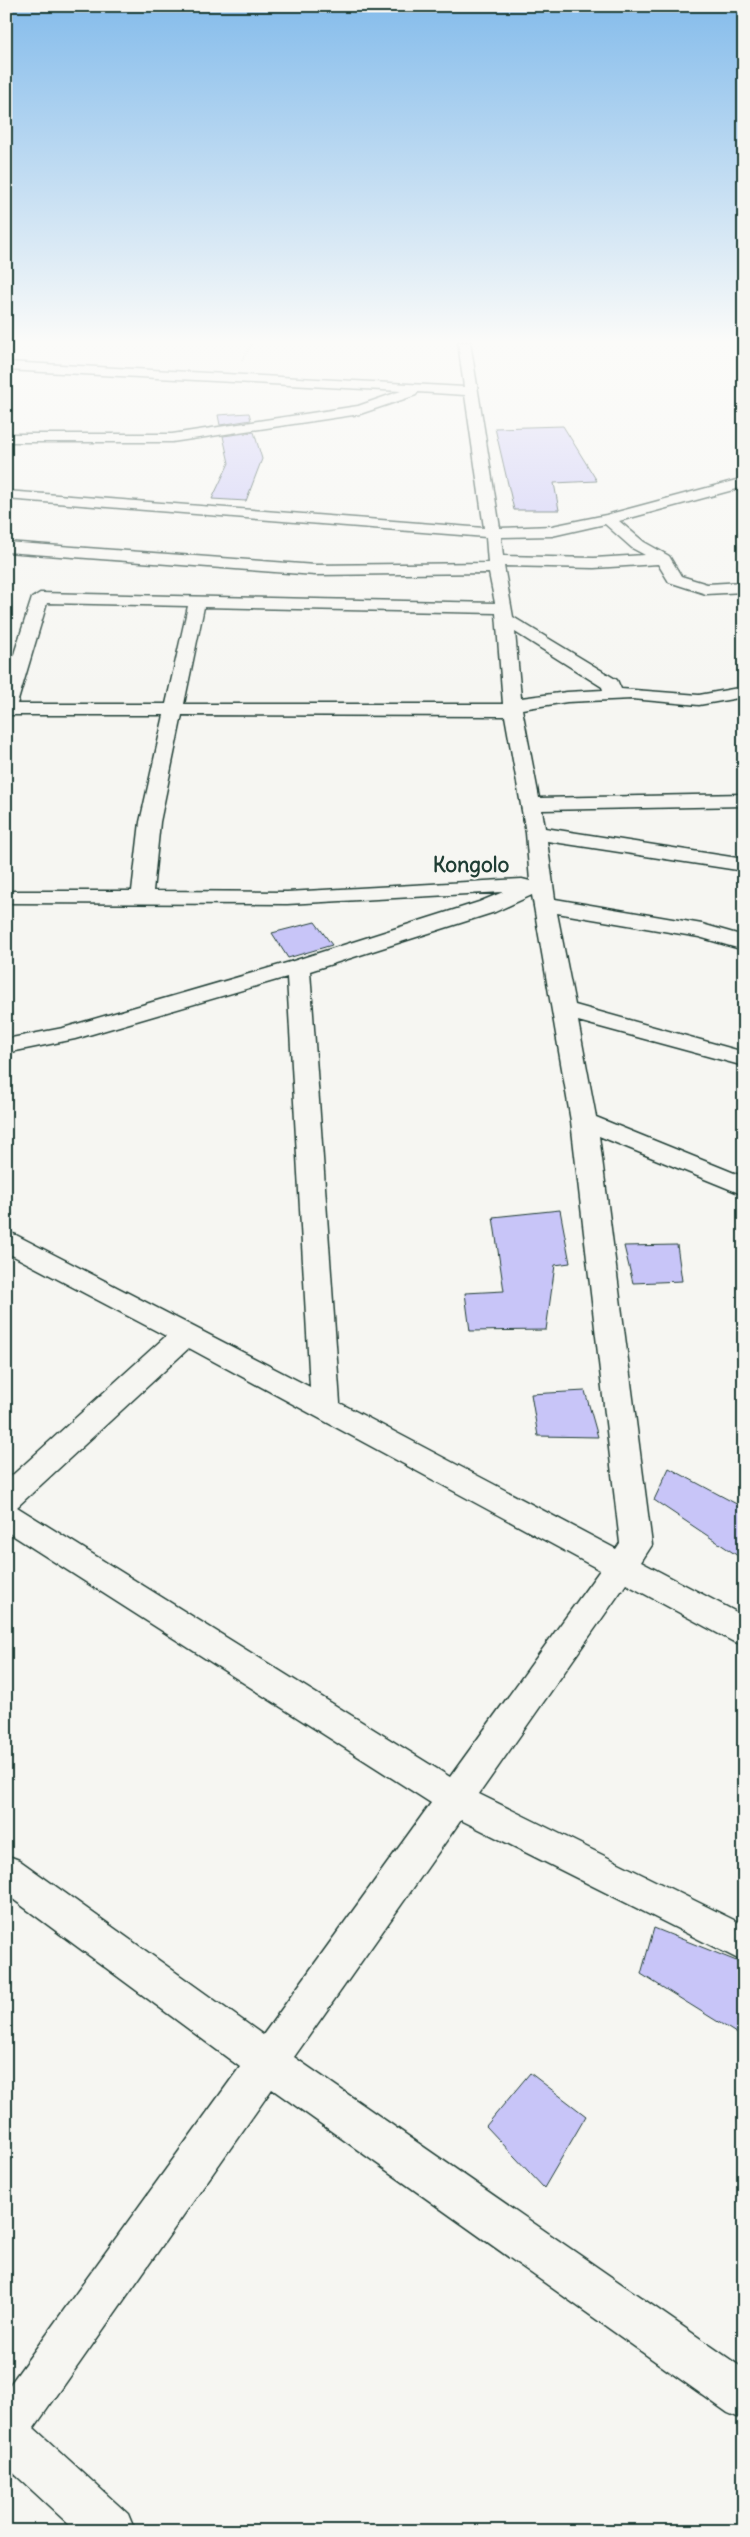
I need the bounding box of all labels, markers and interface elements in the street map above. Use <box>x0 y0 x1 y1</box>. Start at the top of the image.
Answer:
district label: Kongolo <box>433 851 510 878</box>

